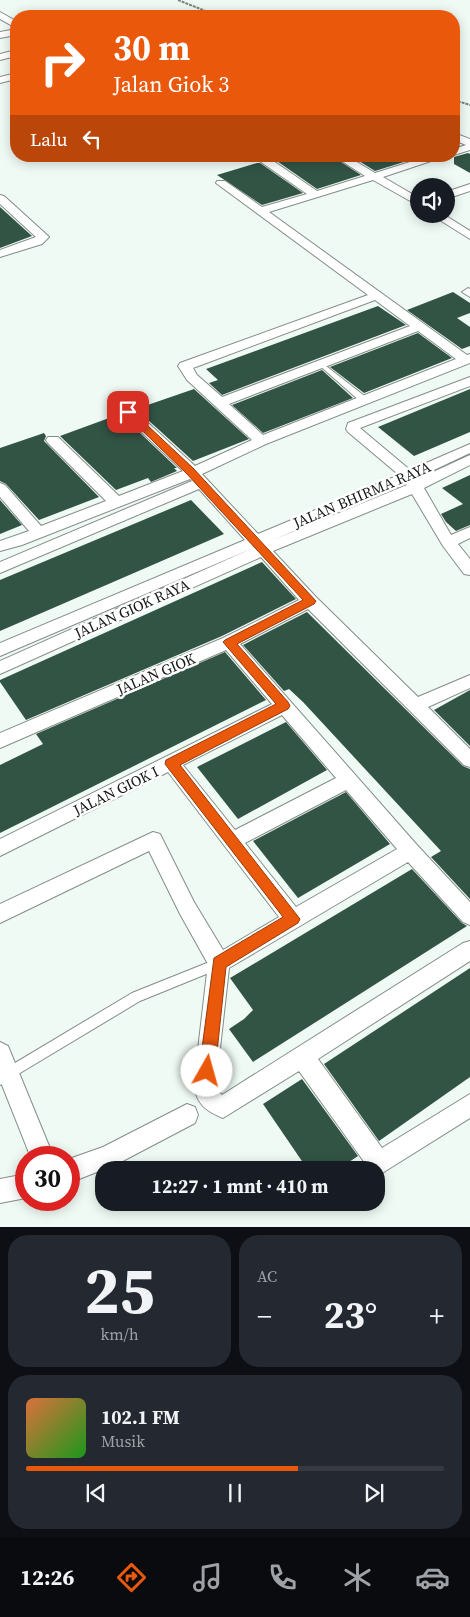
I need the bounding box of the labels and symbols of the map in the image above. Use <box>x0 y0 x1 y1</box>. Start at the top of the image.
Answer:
pin <box>107 391 149 433</box>
street label: JALAN BHIRMA RAYA <box>289 456 434 533</box>
street label: JALAN GIOK RAYA <box>70 574 193 644</box>
street label: JALAN GIOK <box>112 648 198 700</box>
street label: JALAN GIOK I <box>69 761 162 821</box>
position arrow <box>180 1044 232 1096</box>
speed limit sign: 30 <box>15 1146 80 1211</box>

